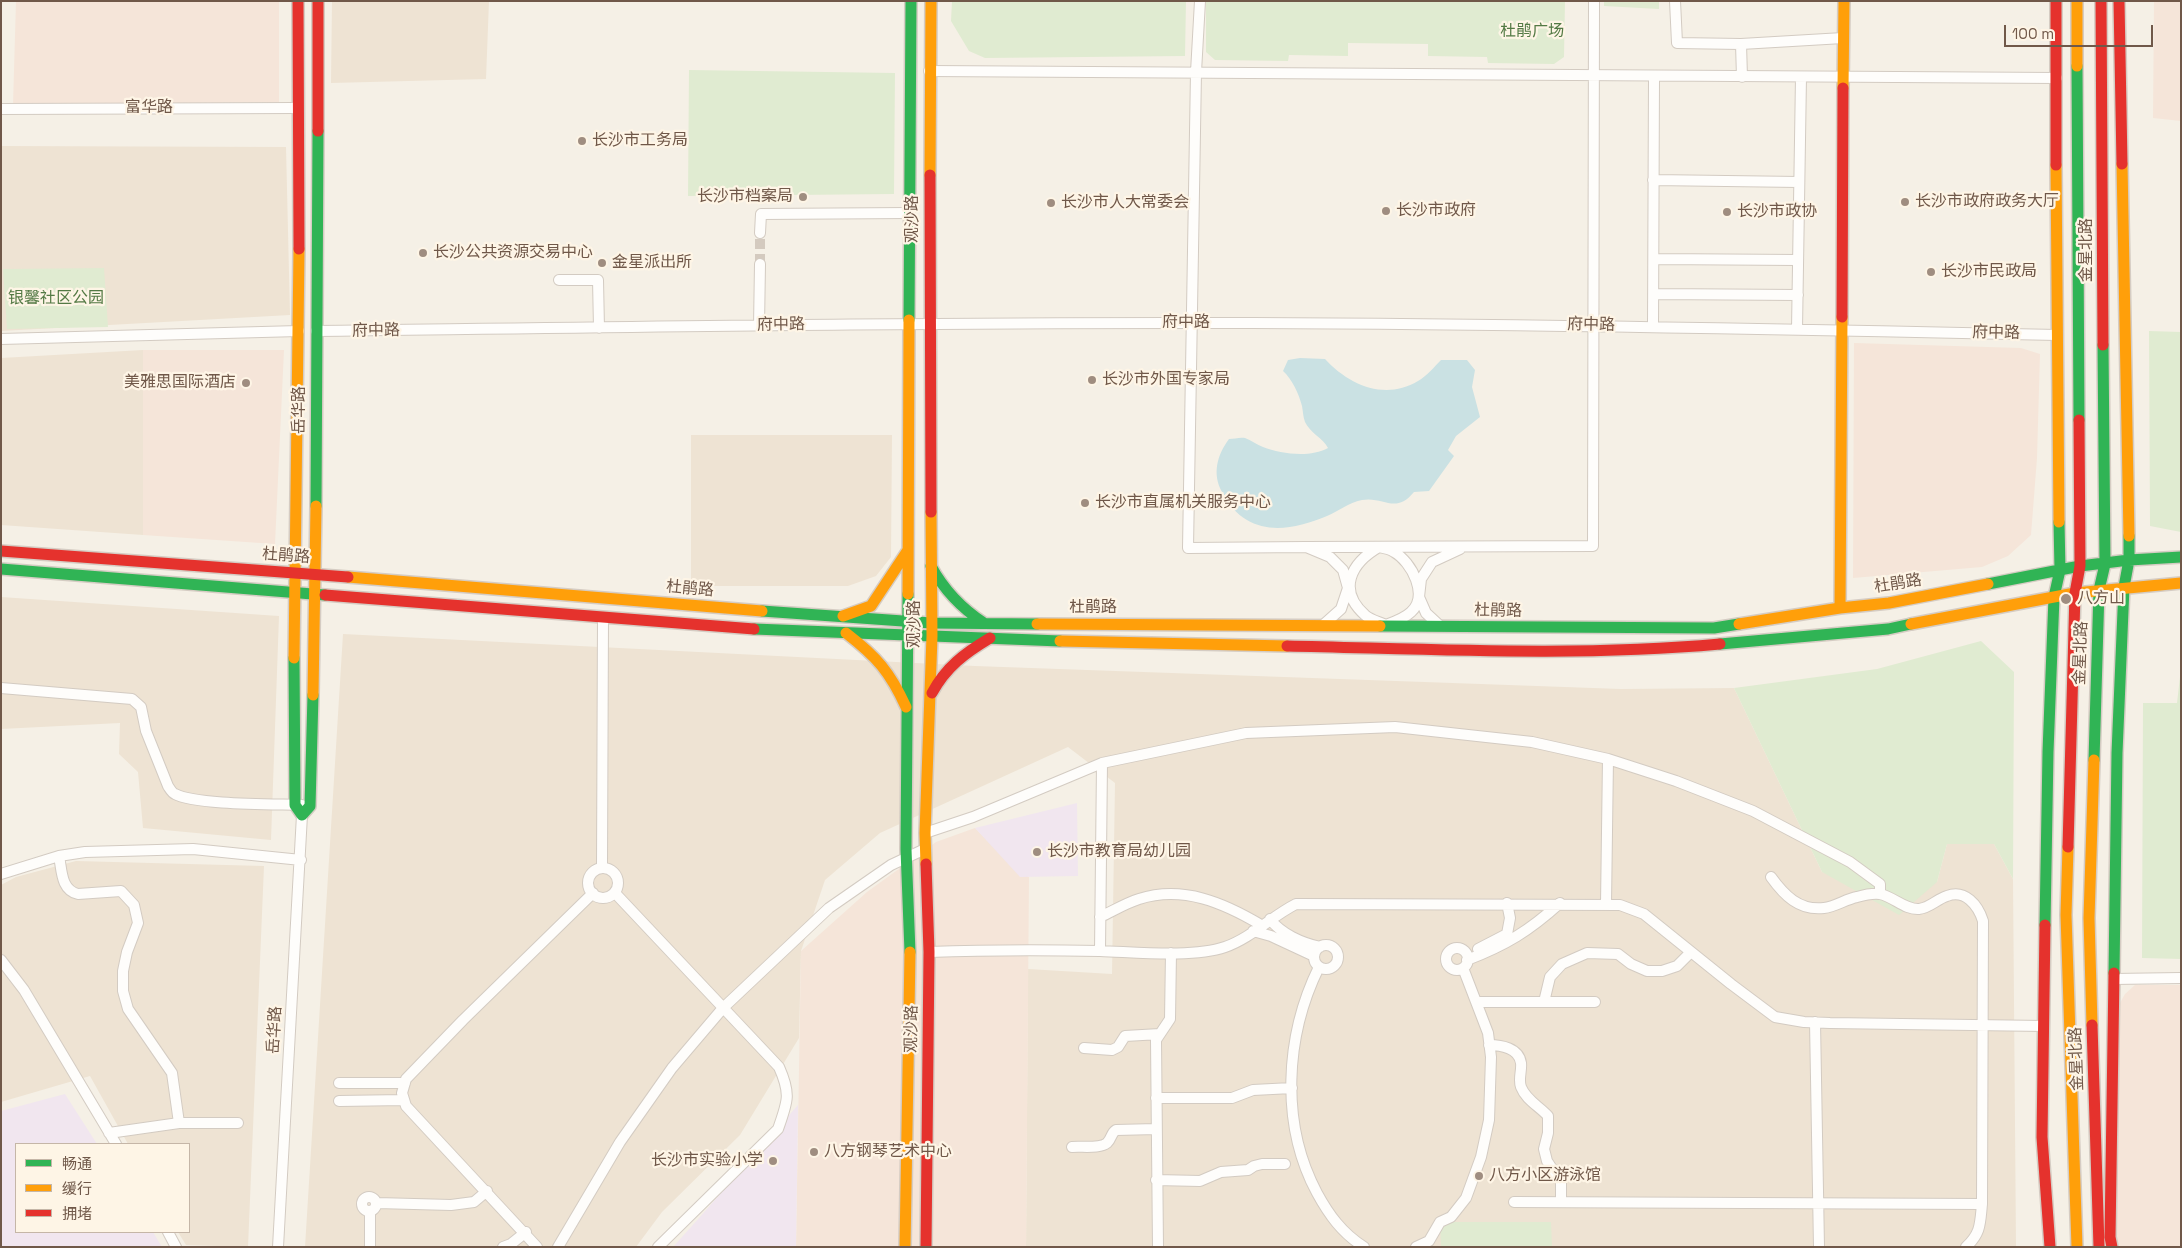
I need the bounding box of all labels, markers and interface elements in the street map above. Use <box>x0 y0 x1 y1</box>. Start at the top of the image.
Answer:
scale bar <box>2007 15 2156 47</box>
park label: 杜鹃广场 <box>1500 22 1564 42</box>
text: 100 m <box>2012 24 2054 43</box>
street label: 富华路 <box>125 98 173 118</box>
place label: 长沙市工务局 <box>592 131 688 151</box>
marker: 长沙市工务局 <box>576 135 588 147</box>
place label: 长沙市档案局 <box>697 187 793 207</box>
marker: 长沙市档案局 <box>797 191 809 203</box>
place label: 长沙市政府政务大厅 <box>1915 192 2059 212</box>
place label: 长沙市人大常委会 <box>1061 193 1189 213</box>
street label: 观沙路 <box>903 195 923 243</box>
marker: 长沙市政府政务大厅 <box>1899 196 1911 208</box>
marker: 长沙市人大常委会 <box>1045 197 1057 209</box>
place label: 长沙市政府 <box>1396 201 1476 221</box>
place label: 长沙市政协 <box>1737 202 1817 222</box>
marker: 长沙市政府 <box>1380 205 1392 217</box>
marker: 长沙市政协 <box>1721 206 1733 218</box>
street label: 金星北路 <box>2077 218 2097 282</box>
place label: 长沙公共资源交易中心 <box>433 243 593 263</box>
marker: 长沙公共资源交易中心 <box>417 247 429 259</box>
place label: 金星派出所 <box>612 253 692 273</box>
marker: 金星派出所 <box>596 257 608 269</box>
place label: 长沙市民政局 <box>1941 262 2037 282</box>
marker: 长沙市民政局 <box>1925 266 1937 278</box>
park label: 银馨社区公园 <box>8 289 104 309</box>
street label: 府中路 <box>1162 313 1210 333</box>
street label: 府中路 <box>757 315 805 335</box>
street label: 府中路 <box>1567 315 1615 335</box>
street label: 府中路 <box>352 321 400 341</box>
street label: 府中路 <box>1972 323 2020 343</box>
place label: 长沙市外国专家局 <box>1102 370 1230 390</box>
place label: 美雅思国际酒店 <box>124 373 236 393</box>
marker: 长沙市外国专家局 <box>1086 374 1098 386</box>
marker: 美雅思国际酒店 <box>240 377 252 389</box>
street label: 岳华路 <box>290 386 310 434</box>
place label: 长沙市直属机关服务中心 <box>1095 493 1271 513</box>
marker: 长沙市直属机关服务中心 <box>1079 497 1091 509</box>
street label: 杜鹃路 <box>261 545 311 567</box>
street label: 杜鹃路 <box>1873 571 1923 597</box>
street label: 杜鹃路 <box>665 577 715 601</box>
place label: 八方山 <box>2077 589 2125 609</box>
marker: 八方山 <box>2059 592 2073 606</box>
street label: 杜鹃路 <box>1069 598 1117 618</box>
street label: 观沙路 <box>905 600 925 648</box>
street label: 杜鹃路 <box>1474 601 1522 621</box>
street label: 金星北路 <box>2070 621 2092 685</box>
place label: 长沙市教育局幼儿园 <box>1047 842 1191 862</box>
marker: 长沙市教育局幼儿园 <box>1031 846 1043 858</box>
street label: 观沙路 <box>902 1005 922 1053</box>
street label: 岳华路 <box>264 1006 286 1054</box>
street label: 金星北路 <box>2066 1027 2088 1091</box>
place label: 八方钢琴艺术中心 <box>824 1142 952 1162</box>
legend <box>15 1143 190 1233</box>
marker: 八方钢琴艺术中心 <box>808 1146 820 1158</box>
place label: 长沙市实验小学 <box>651 1151 763 1171</box>
text: 畅通 <box>62 1154 92 1173</box>
marker: 长沙市实验小学 <box>767 1155 779 1167</box>
place label: 八方小区游泳馆 <box>1489 1166 1601 1186</box>
marker: 八方小区游泳馆 <box>1473 1170 1485 1182</box>
text: 缓行 <box>62 1179 92 1198</box>
text: 拥堵 <box>62 1204 92 1223</box>

